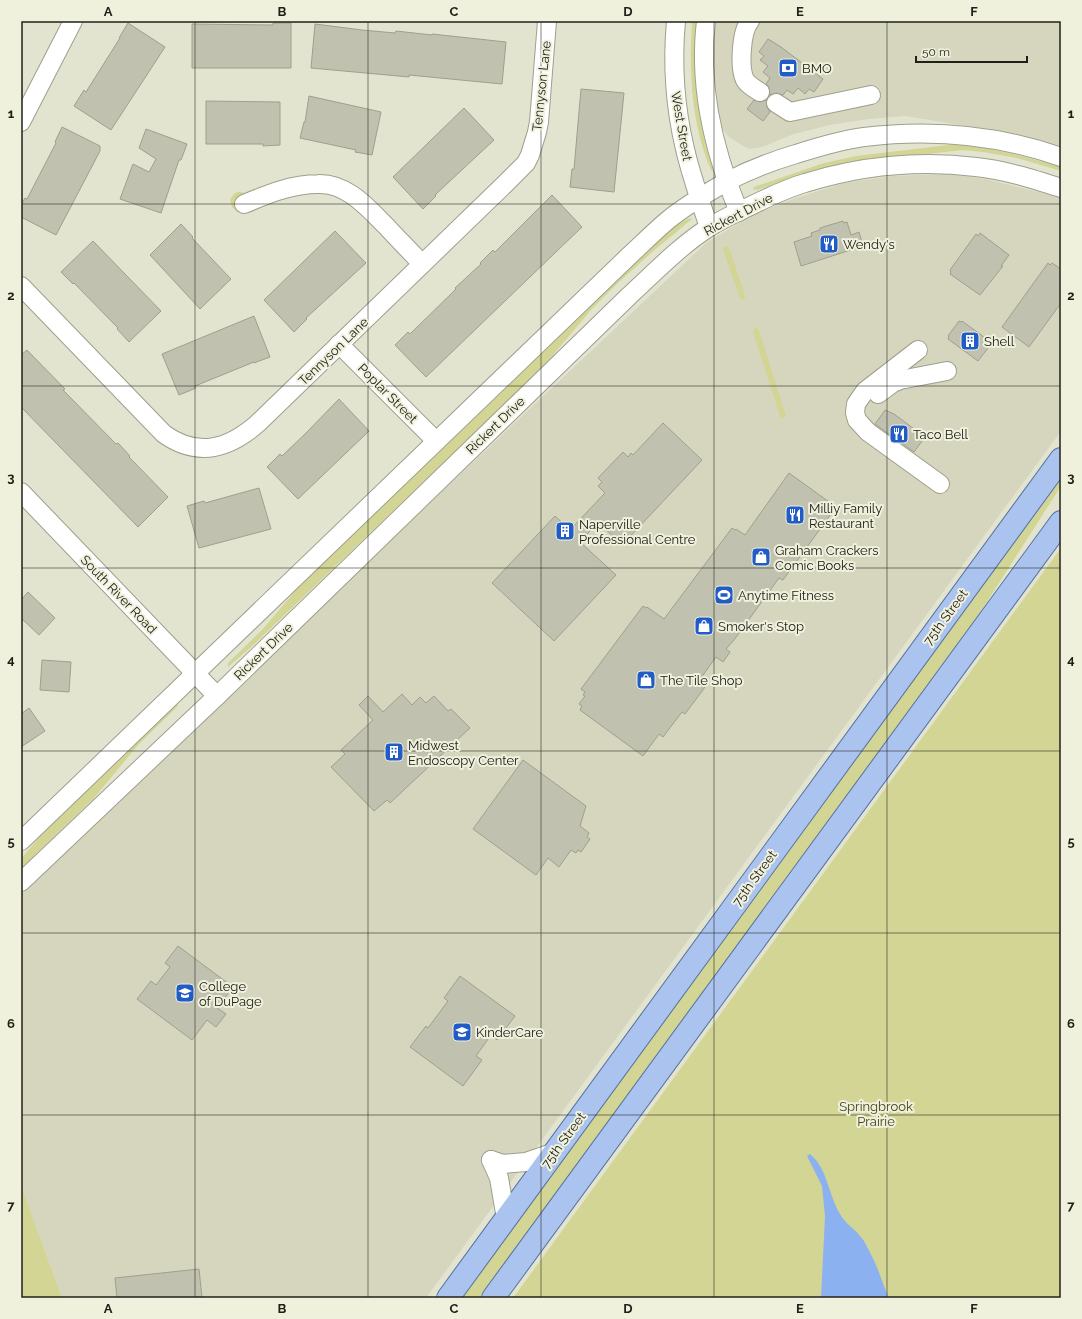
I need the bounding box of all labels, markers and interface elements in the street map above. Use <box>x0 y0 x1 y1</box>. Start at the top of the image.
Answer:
text: A <box>104 4 113 19</box>
text: B <box>278 4 287 19</box>
text: C <box>450 4 459 19</box>
text: D <box>623 4 633 19</box>
text: E <box>796 4 804 19</box>
text: F <box>970 4 978 19</box>
scale bar <box>916 38 1027 64</box>
street label: Tennyson Lane <box>529 40 554 132</box>
text: 50 m <box>922 45 950 59</box>
bank icon: BMO <box>777 57 799 79</box>
place label: BMO <box>802 61 832 76</box>
street label: West Street <box>668 90 695 163</box>
text: 1 <box>8 106 15 121</box>
text: 1 <box>1068 106 1075 121</box>
street label: Rickert Drive <box>701 190 776 239</box>
restaurant icon: Wendy's <box>818 233 840 255</box>
place label: Wendy's <box>843 237 895 252</box>
text: 2 <box>7 288 15 303</box>
text: 2 <box>1067 288 1075 303</box>
street label: Tennyson Lane <box>295 314 371 388</box>
building icon: Shell <box>959 330 981 352</box>
place label: Shell <box>984 334 1015 349</box>
street label: Poplar Street <box>355 360 421 427</box>
street label: Rickert Drive <box>463 393 528 457</box>
restaurant icon: Taco Bell <box>888 423 910 445</box>
place label: Taco Bell <box>913 427 969 442</box>
text: 3 <box>7 470 15 485</box>
text: 3 <box>1067 470 1075 485</box>
place label: Milliy Family Restaurant <box>809 501 882 531</box>
restaurant icon: Milliy Family Restaurant <box>784 504 806 526</box>
place label: Naperville Professional Centre <box>579 517 696 547</box>
building icon: Naperville Professional Centre <box>554 520 576 542</box>
place label: Graham Crackers Comic Books <box>775 543 879 573</box>
shop icon: Graham Crackers Comic Books <box>750 546 772 568</box>
street label: South River Road <box>77 552 160 637</box>
sports icon: Anytime Fitness <box>713 584 735 606</box>
street label: 75th Street <box>920 586 971 648</box>
place label: Anytime Fitness <box>738 588 834 603</box>
shop icon: Smoker's Stop <box>693 615 715 637</box>
street label: Rickert Drive <box>231 619 296 683</box>
place label: Smoker's Stop <box>718 619 804 634</box>
text: 4 <box>7 652 15 667</box>
text: 4 <box>1067 652 1075 667</box>
shop icon: The Tile Shop <box>635 669 657 691</box>
place label: The Tile Shop <box>660 673 743 688</box>
place label: Midwest Endoscopy Center <box>408 738 519 768</box>
building icon: Midwest Endoscopy Center <box>383 741 405 763</box>
text: 5 <box>7 834 15 849</box>
text: 5 <box>1067 834 1075 849</box>
street label: 75th Street <box>729 847 780 909</box>
place label: College of DuPage <box>199 979 262 1009</box>
school or university icon: College of DuPage <box>174 982 196 1004</box>
text: 6 <box>7 1016 15 1031</box>
text: 6 <box>1067 1016 1075 1031</box>
school or university icon: KinderCare <box>451 1021 473 1043</box>
place label: KinderCare <box>476 1025 543 1040</box>
park label: Springbrook Prairie <box>839 1099 913 1129</box>
street label: 75th Street <box>538 1109 589 1171</box>
text: 7 <box>7 1198 15 1213</box>
text: 7 <box>1067 1198 1075 1213</box>
text: A <box>104 1301 113 1316</box>
text: B <box>278 1301 287 1316</box>
text: C <box>450 1301 459 1316</box>
text: D <box>623 1301 633 1316</box>
text: E <box>796 1301 804 1316</box>
text: F <box>970 1301 978 1316</box>

